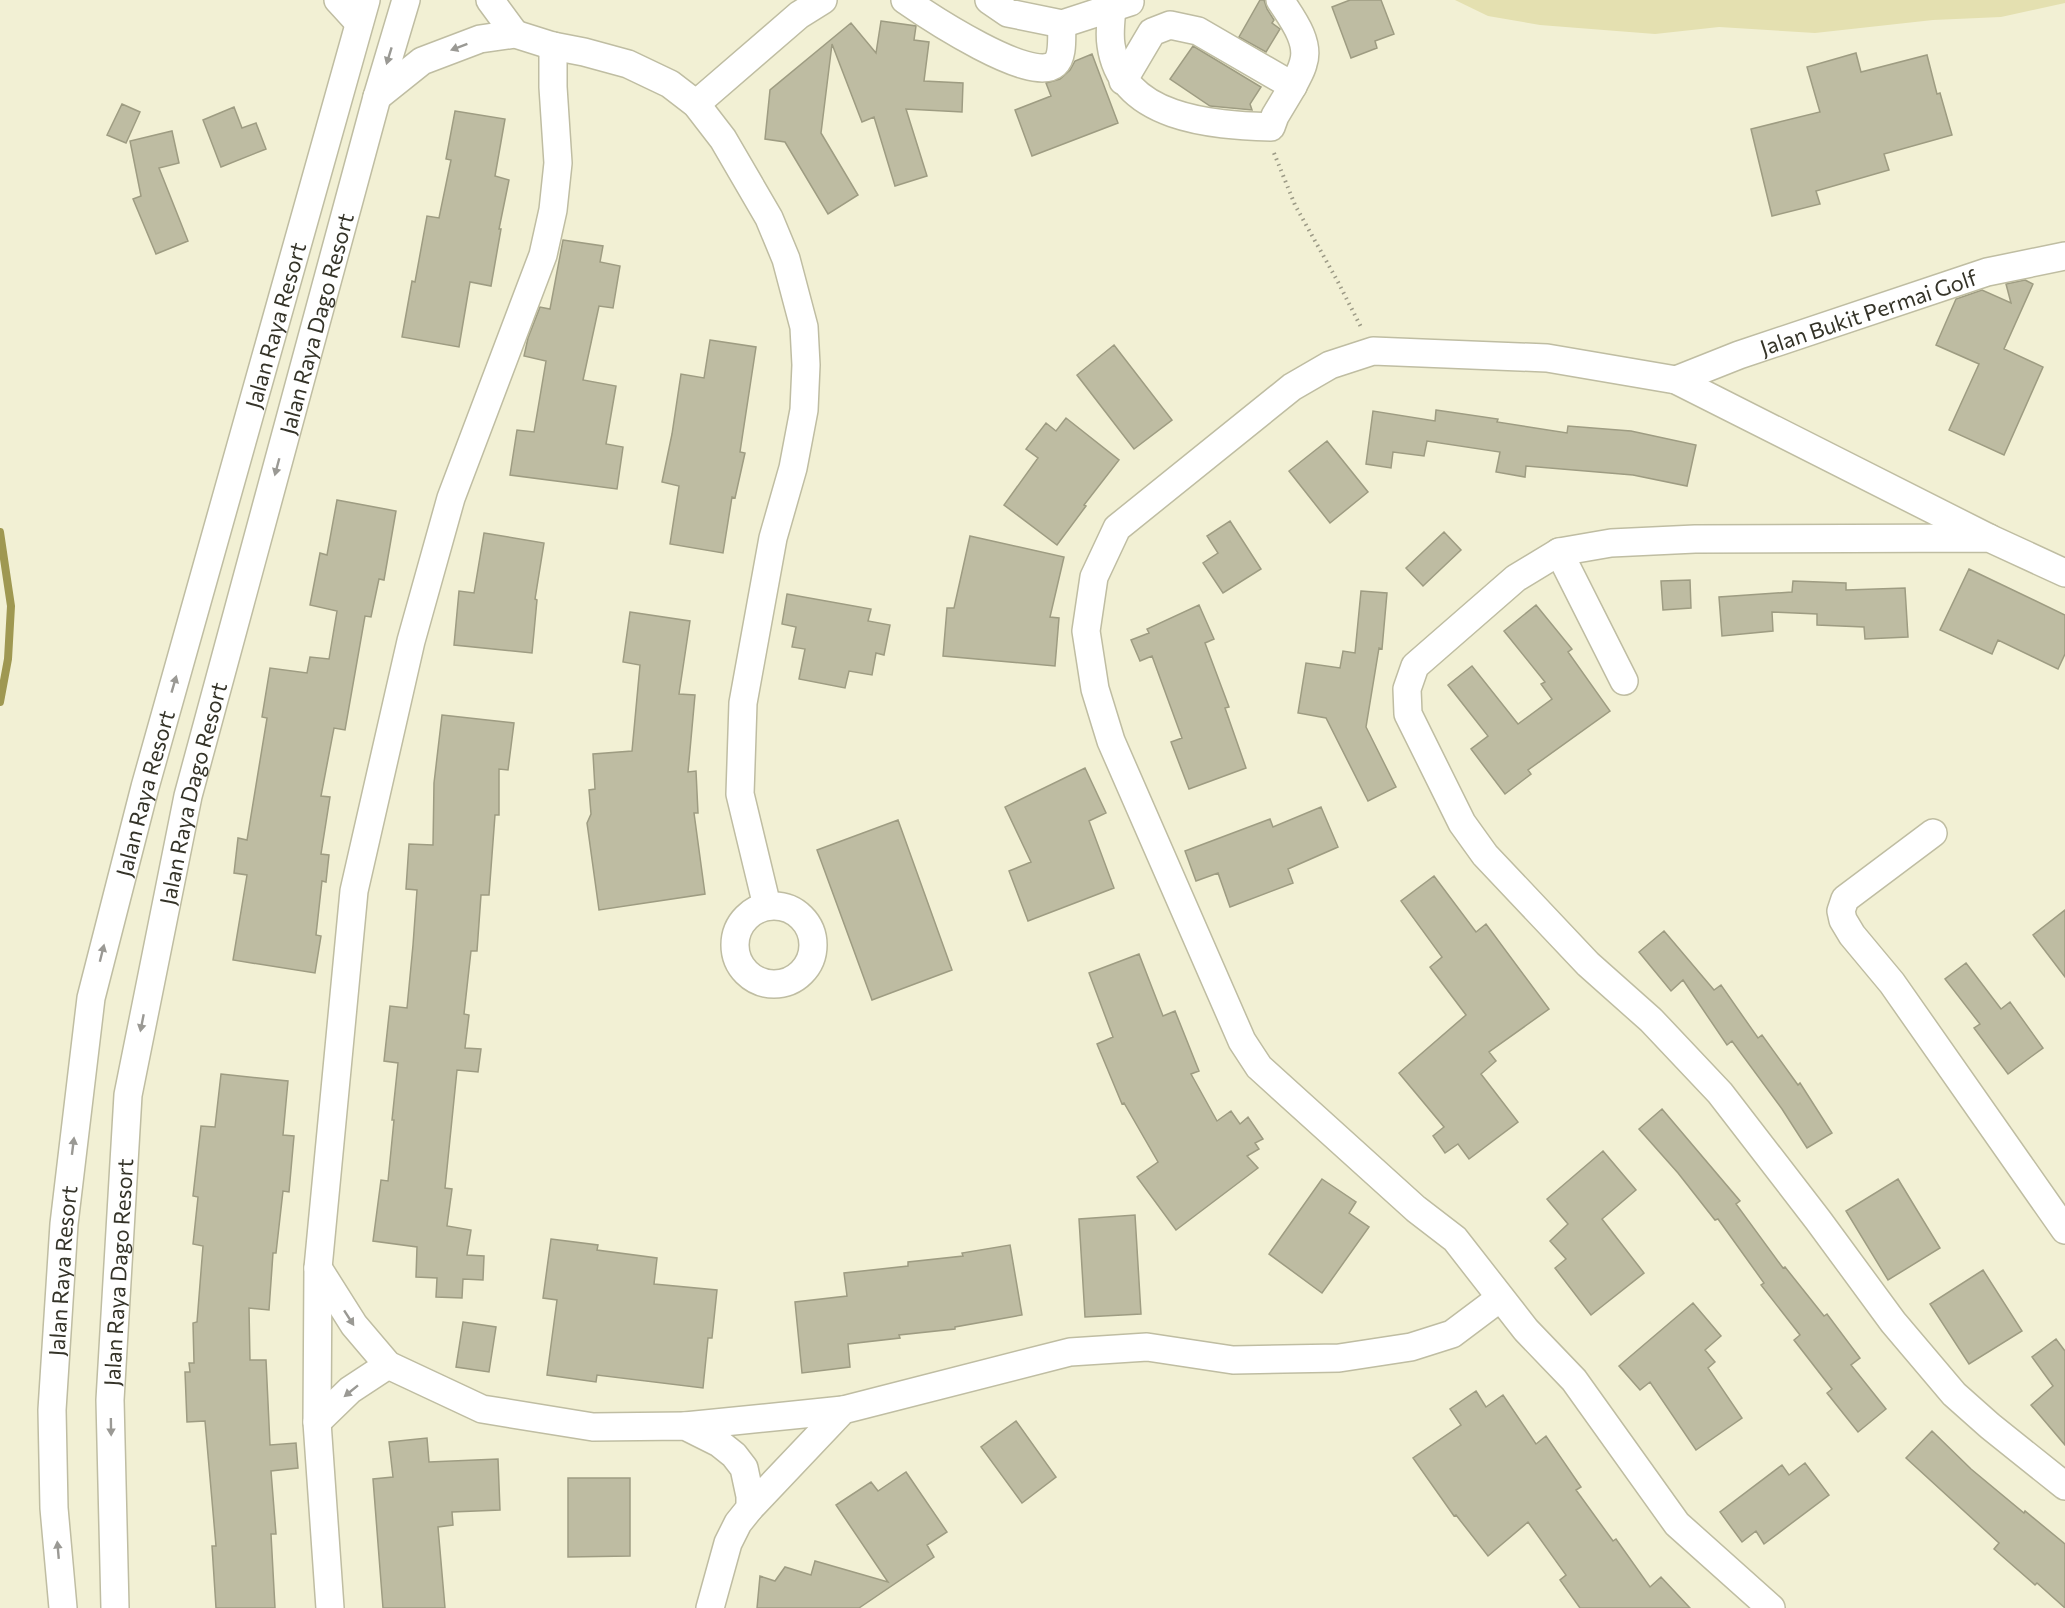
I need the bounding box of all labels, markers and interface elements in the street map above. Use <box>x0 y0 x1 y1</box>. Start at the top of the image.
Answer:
one-way arrow <box>450 43 468 52</box>
one-way arrow <box>384 47 393 65</box>
street label: Jalan Raya Dago Resort <box>273 210 359 437</box>
street label: Jalan Raya Resort <box>239 239 311 411</box>
street label: Jalan Bukit Permai Golf <box>1756 263 1980 361</box>
one-way arrow <box>272 458 281 476</box>
one-way arrow <box>170 675 179 693</box>
street label: Jalan Raya Dago Resort <box>153 679 232 907</box>
street label: Jalan Raya Resort <box>109 707 179 879</box>
one-way arrow <box>98 944 108 963</box>
one-way arrow <box>137 1014 146 1033</box>
one-way arrow <box>68 1136 78 1155</box>
street label: Jalan Raya Dago Resort <box>97 1158 138 1387</box>
street label: Jalan Raya Resort <box>42 1184 82 1357</box>
one-way arrow <box>344 1309 355 1326</box>
one-way arrow <box>343 1384 359 1397</box>
one-way arrow <box>106 1417 116 1436</box>
one-way arrow <box>53 1540 63 1559</box>

